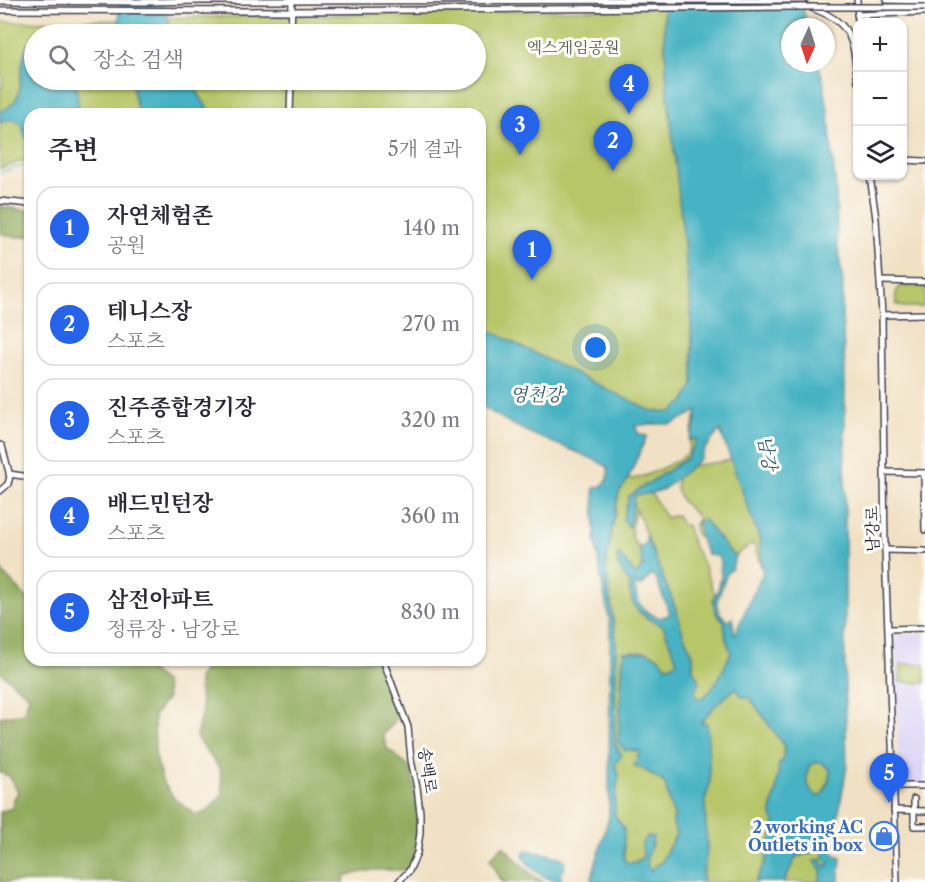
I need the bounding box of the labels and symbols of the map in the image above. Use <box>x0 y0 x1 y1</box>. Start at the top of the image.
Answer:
north arrow <box>781 18 835 72</box>
park label: 엑스게임공원 <box>527 37 619 57</box>
pin: 4 <box>610 64 648 114</box>
pin: 3 <box>500 106 540 155</box>
pin: 2 <box>594 122 632 171</box>
pin: 1 <box>512 230 552 280</box>
your location <box>581 333 610 362</box>
water label: 영천강 <box>510 384 565 406</box>
water label: 남강 <box>753 434 781 475</box>
street label: 남강로 <box>862 505 882 552</box>
street label: 송백로 <box>414 746 442 795</box>
pin: 5 <box>870 754 908 803</box>
place label: 2 working AC Outlets in box <box>748 817 864 855</box>
shop icon: 2 working AC Outlets in box <box>868 820 900 852</box>

